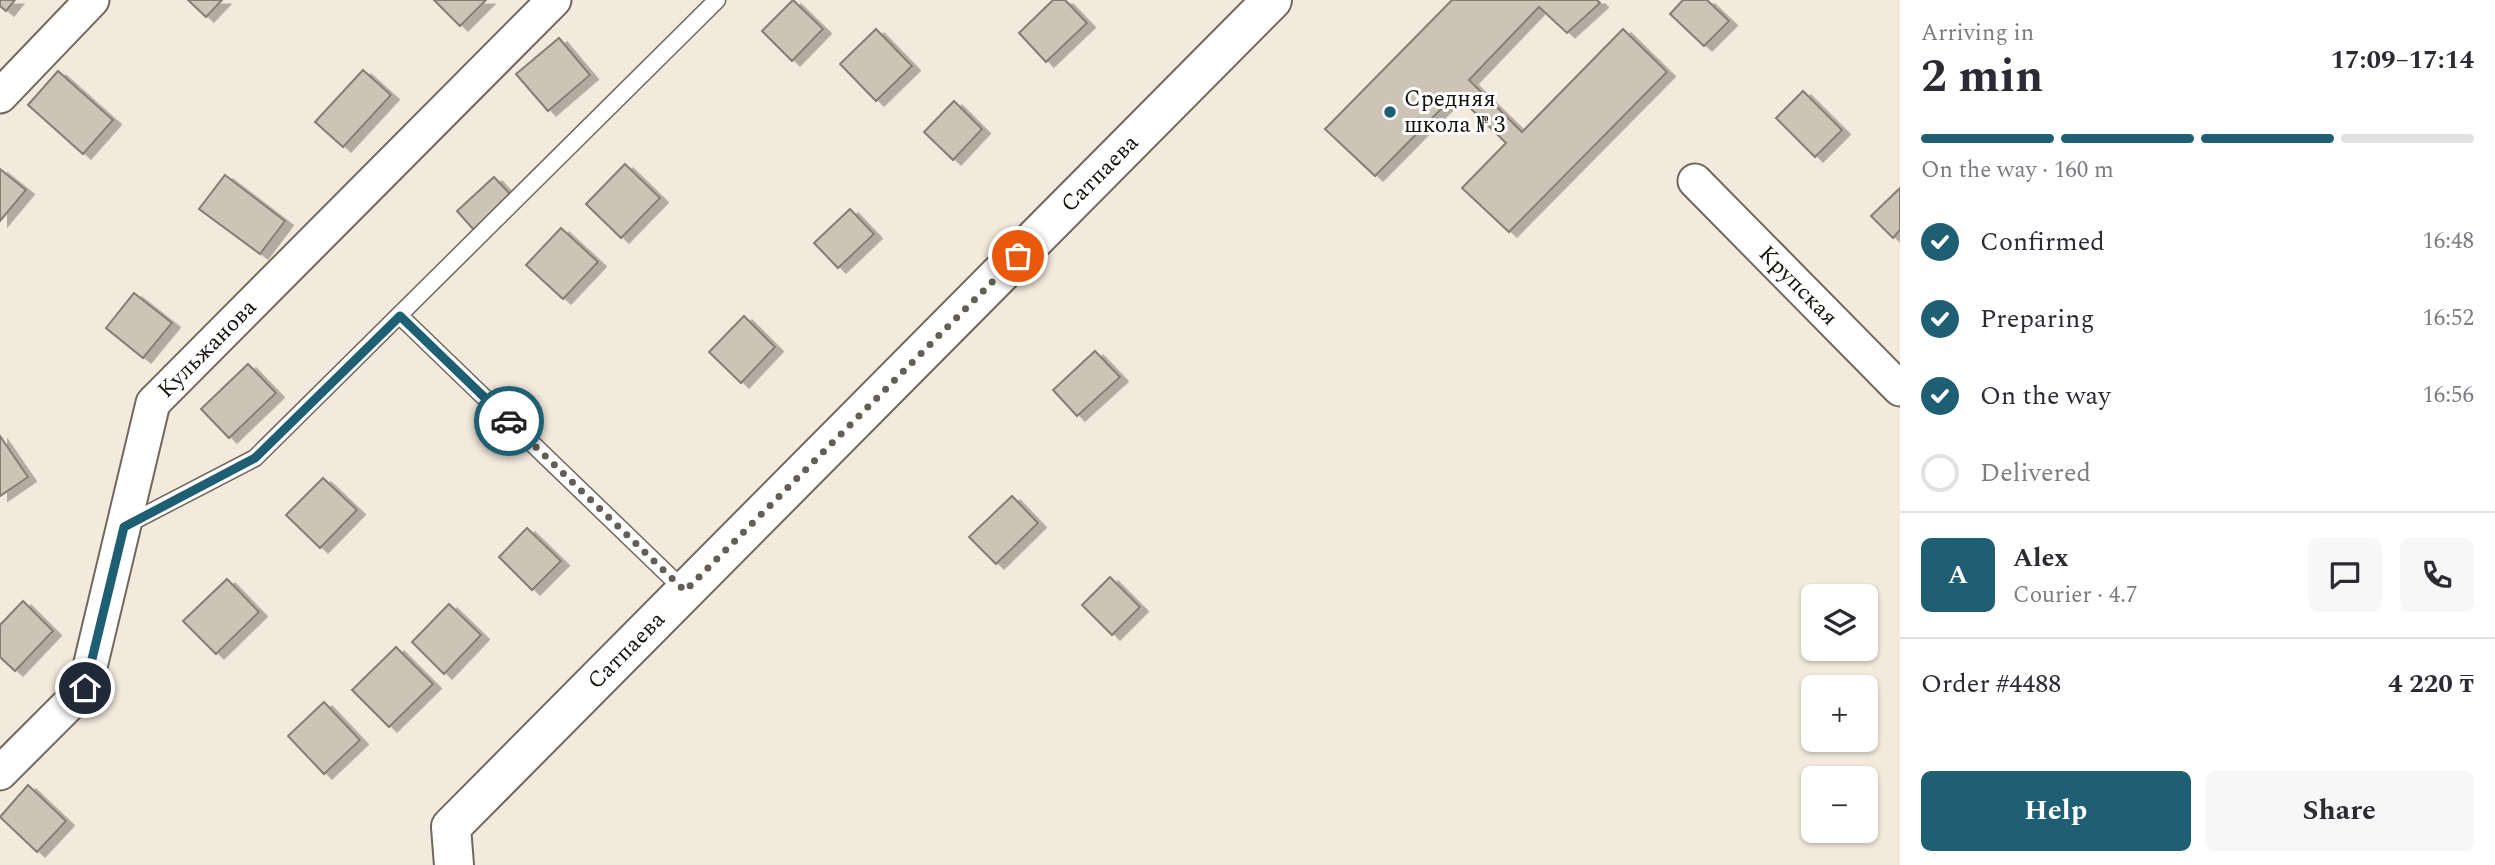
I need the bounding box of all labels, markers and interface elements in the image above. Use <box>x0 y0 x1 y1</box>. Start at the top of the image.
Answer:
text: Arriving in <box>1921 16 2034 51</box>
text: 17:09–17:14 <box>2330 40 2474 80</box>
text: 2 min <box>1921 42 2043 112</box>
place label: Средняя школа № 3 <box>1404 82 1505 143</box>
marker: Средняя школа № 3 <box>1382 104 1398 120</box>
street label: Сатпаева <box>1053 126 1147 221</box>
text: On the way · 160 m <box>1921 153 2114 188</box>
text: Confirmed <box>1980 222 2105 262</box>
icon: check <box>1921 223 1959 261</box>
text: 16:48 <box>2422 224 2474 259</box>
pin <box>988 226 1048 286</box>
icon: bag <box>999 237 1037 275</box>
street label: Крупская <box>1750 237 1846 334</box>
street label: Кульжанова <box>149 291 265 406</box>
text: Preparing <box>1980 299 2094 339</box>
icon: check <box>1921 300 1959 338</box>
text: 16:52 <box>2422 301 2474 336</box>
text: On the way <box>1980 376 2111 416</box>
icon: check <box>1921 377 1959 415</box>
text: 16:56 <box>2422 378 2474 413</box>
courier <box>474 386 544 456</box>
icon: car <box>490 402 528 440</box>
text: Delivered <box>1980 453 2091 493</box>
text: Alex <box>2013 538 2068 578</box>
button: chat <box>2308 538 2382 612</box>
button: phone <box>2400 538 2474 612</box>
text: A <box>1948 555 1968 595</box>
text: Courier · 4.7 <box>2013 578 2138 613</box>
map controls <box>1801 584 1878 843</box>
button: layers <box>1801 584 1878 661</box>
street label: Сатпаева <box>579 603 673 698</box>
pin <box>55 658 115 718</box>
text: Order #4488 <box>1921 664 2061 704</box>
text: 4 220 ₸ <box>2388 664 2474 704</box>
icon: home <box>66 669 104 707</box>
button: + <box>1801 675 1878 752</box>
button: − <box>1801 766 1878 843</box>
button: Help <box>1921 771 2191 851</box>
button: Share <box>2205 771 2474 851</box>

